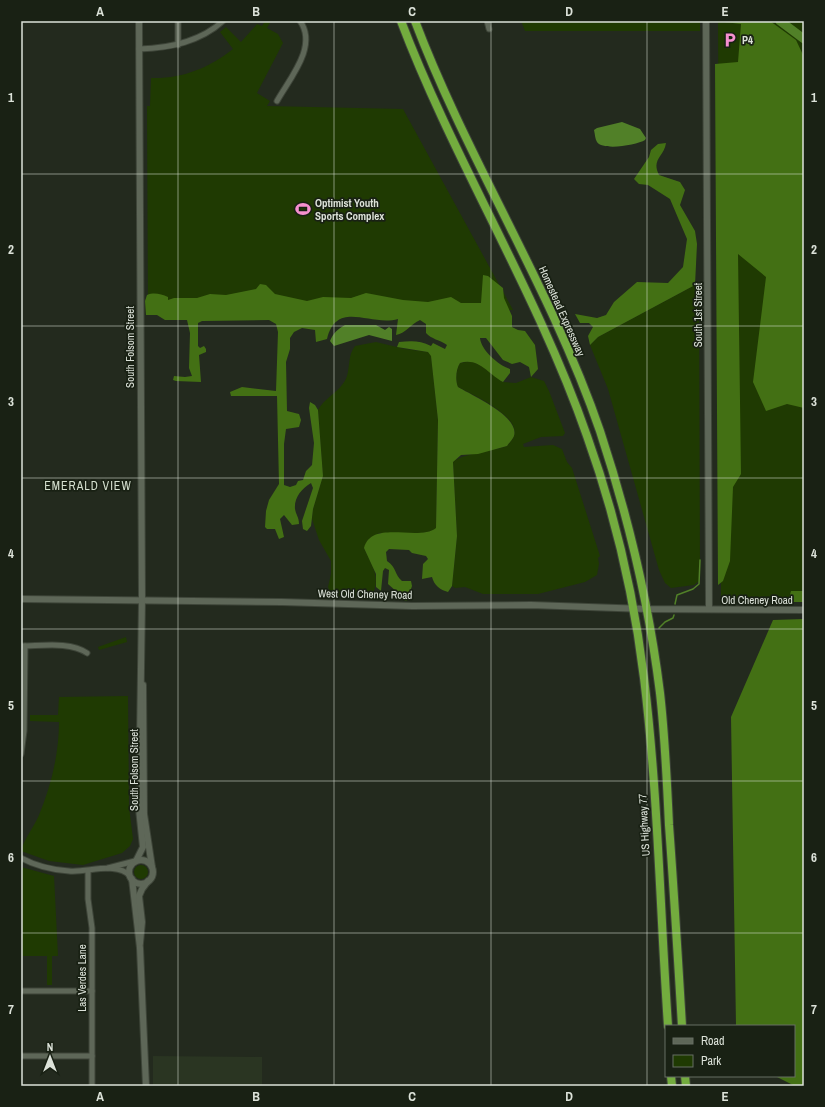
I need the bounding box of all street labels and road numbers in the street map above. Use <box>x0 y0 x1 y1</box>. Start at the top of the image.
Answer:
street label: Homestead Expressway <box>536 264 588 359</box>
street label: South 1st Street <box>691 282 705 347</box>
street label: South Folsom Street <box>123 306 137 388</box>
street label: West Old Cheney Road <box>318 586 412 602</box>
street label: Old Cheney Road <box>721 593 793 607</box>
street label: South Folsom Street <box>127 729 141 811</box>
street label: US Highway 77 <box>635 793 653 857</box>
street label: Las Verdes Lane <box>75 944 89 1012</box>

